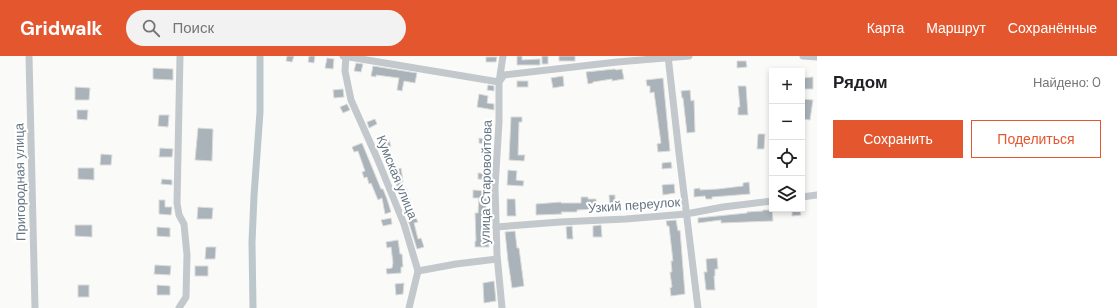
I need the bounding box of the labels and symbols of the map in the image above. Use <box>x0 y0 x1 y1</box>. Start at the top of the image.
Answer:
street label: улица Старовойтова <box>476 119 496 244</box>
street label: Пригородная улица <box>10 122 30 241</box>
street label: Кумская улица <box>372 133 422 222</box>
street label: Узкий переулок <box>587 193 681 217</box>

